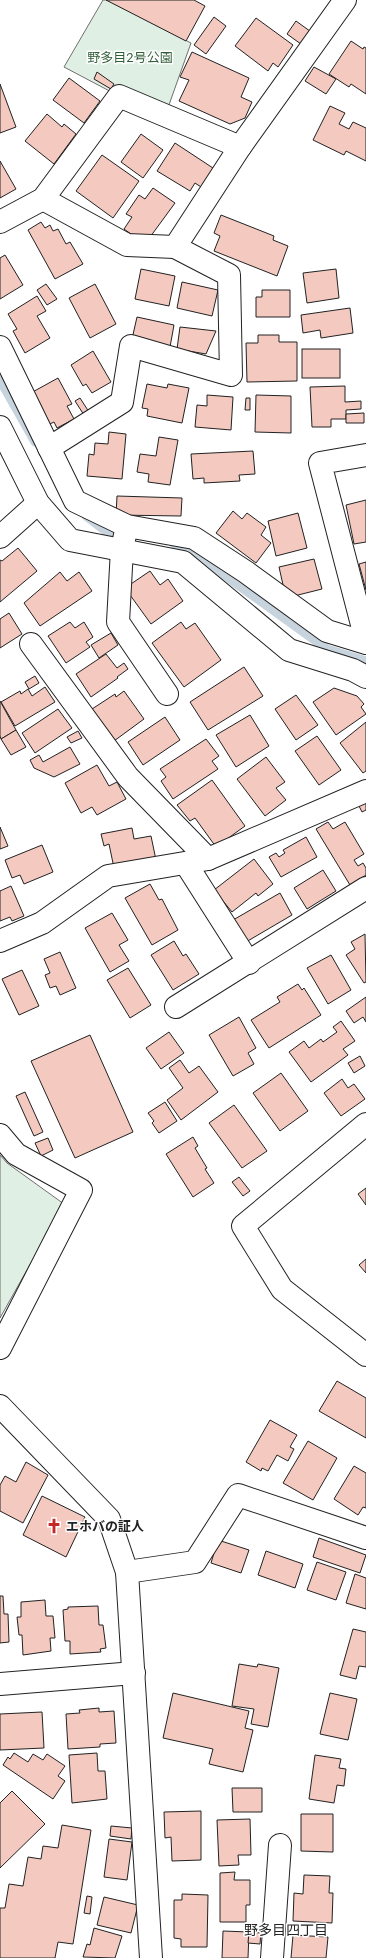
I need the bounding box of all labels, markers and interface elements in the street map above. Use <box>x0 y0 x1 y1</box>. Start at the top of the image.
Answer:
park label: 野多目2号公園 <box>87 50 173 65</box>
church icon: エホバの証人 <box>45 1517 63 1535</box>
place label: エホバの証人 <box>66 1519 144 1534</box>
district label: 野多目四丁目 <box>244 1922 328 1938</box>

